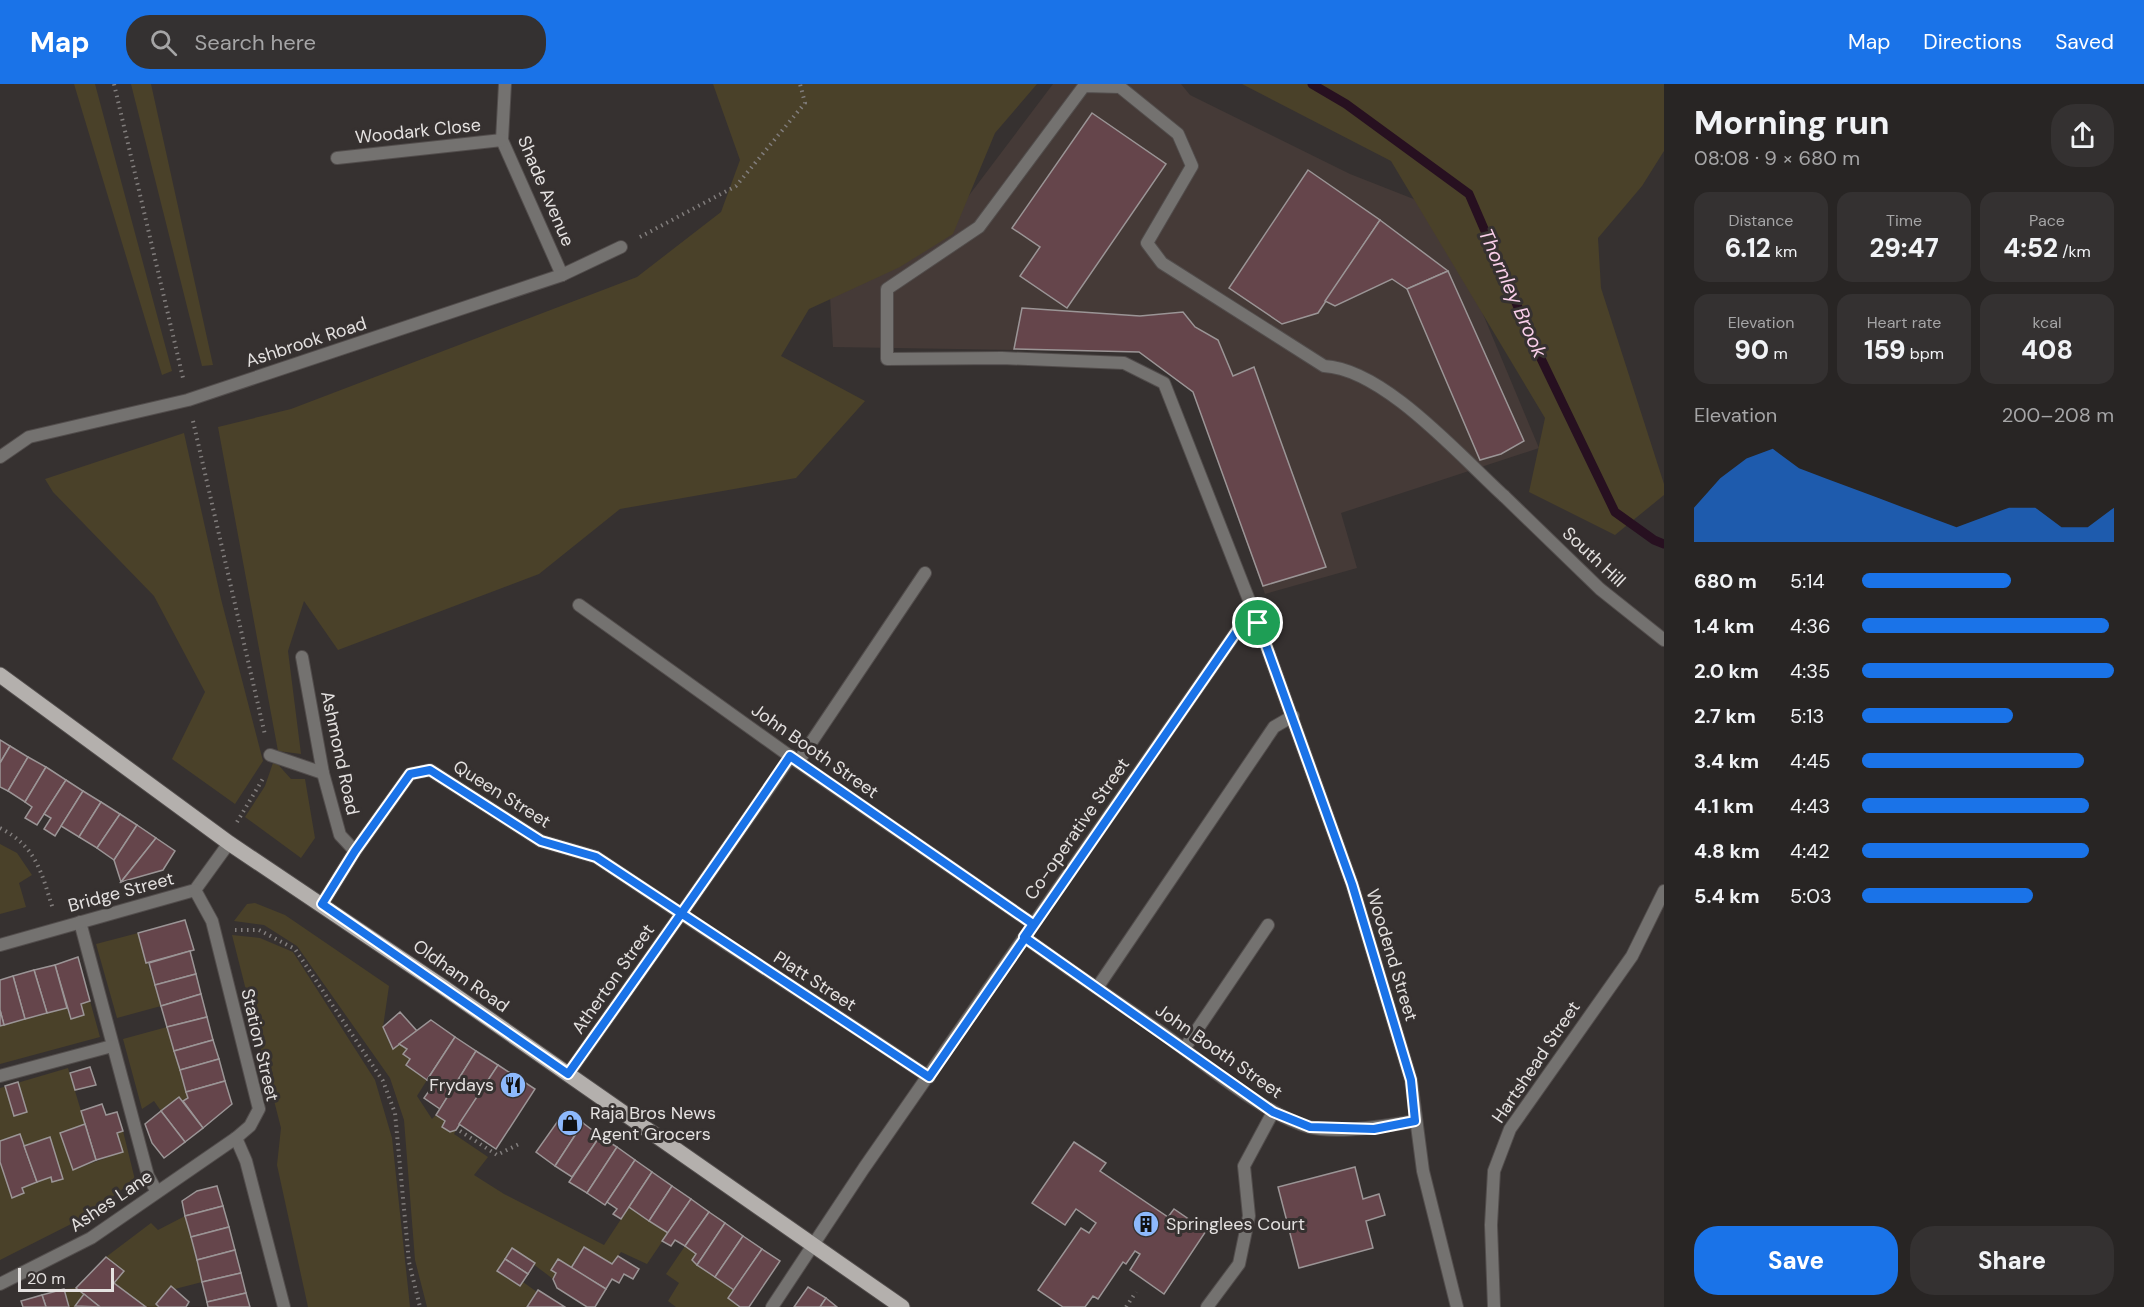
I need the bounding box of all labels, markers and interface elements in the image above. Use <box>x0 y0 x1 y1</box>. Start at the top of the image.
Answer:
search box <box>126 15 546 69</box>
text: Map <box>30 24 90 61</box>
icon: search <box>147 26 180 59</box>
text: Search here <box>195 28 316 57</box>
text: Map <box>1848 28 1890 56</box>
text: Directions <box>1923 28 2022 56</box>
text: Saved <box>2055 28 2114 56</box>
text: Morning run <box>1694 101 1889 144</box>
button: share <box>2051 104 2114 167</box>
street label: Woodark Close <box>354 112 482 150</box>
street label: Shade Avenue <box>512 132 580 250</box>
text: 08:08 · 9 × 680 m <box>1694 145 1860 171</box>
text: Distance <box>1729 210 1793 231</box>
text: Time <box>1886 210 1922 231</box>
text: Pace <box>2029 210 2065 231</box>
water label: Thornley Brook <box>1473 224 1553 362</box>
text: 6.12 <box>1725 231 1771 265</box>
text: 29:47 <box>1869 231 1939 265</box>
text: 4:52 <box>2003 231 2058 265</box>
text: km <box>1771 241 1797 262</box>
text: /km <box>2058 241 2091 262</box>
street label: Ashbrook Road <box>242 311 370 373</box>
text: Elevation <box>1728 312 1794 333</box>
text: Heart rate <box>1867 312 1941 333</box>
text: kcal <box>2033 312 2061 333</box>
text: 90 <box>1734 333 1769 367</box>
text: 159 <box>1864 333 1906 367</box>
text: 408 <box>2021 333 2073 367</box>
text: m <box>1769 343 1788 364</box>
text: bpm <box>1906 343 1944 364</box>
text: Elevation <box>1694 402 1777 428</box>
text: 200–208 m <box>2002 402 2114 428</box>
street label: South Hill <box>1557 522 1631 592</box>
text: 680 m <box>1694 568 1757 594</box>
text: 5:14 <box>1790 568 1825 594</box>
pin <box>1232 597 1283 648</box>
icon: arrive <box>1241 606 1274 639</box>
text: 1.4 km <box>1694 613 1754 639</box>
text: 4:36 <box>1790 613 1831 639</box>
text: 2.0 km <box>1694 658 1759 684</box>
text: 4:35 <box>1790 658 1830 684</box>
street label: Ashmond Road <box>315 689 365 817</box>
street label: John Booth Street <box>747 698 883 804</box>
text: 2.7 km <box>1694 703 1756 729</box>
text: 5:13 <box>1790 703 1824 729</box>
text: 3.4 km <box>1694 748 1759 774</box>
text: 4:45 <box>1790 748 1831 774</box>
street label: Co-operative Street <box>1019 753 1135 905</box>
street label: Queen Street <box>449 754 555 834</box>
text: 4.1 km <box>1694 793 1754 819</box>
text: 4:43 <box>1790 793 1830 819</box>
text: 4.8 km <box>1694 838 1760 864</box>
text: 4:42 <box>1790 838 1830 864</box>
street label: Bridge Street <box>65 866 177 918</box>
text: 5.4 km <box>1694 883 1760 909</box>
text: 5:03 <box>1790 883 1832 909</box>
street label: Woodend Street <box>1361 886 1423 1024</box>
street label: Atherton Street <box>566 919 660 1039</box>
street label: Oldham Road <box>408 934 514 1018</box>
street label: Platt Street <box>769 945 861 1017</box>
street label: Station Street <box>235 986 285 1104</box>
street label: Hartshead Street <box>1486 996 1586 1128</box>
street label: John Booth Street <box>1151 998 1287 1104</box>
restaurant icon: Frydays <box>498 1070 528 1100</box>
place label: Frydays <box>429 1073 494 1097</box>
place label: Raja Bros News Agent Grocers <box>590 1101 716 1146</box>
shop icon: Raja Bros News Agent Grocers <box>555 1108 585 1138</box>
street label: Ashes Lane <box>65 1164 157 1238</box>
building icon: Springlees Court <box>1131 1209 1161 1239</box>
place label: Springlees Court <box>1166 1212 1305 1236</box>
button: Save <box>1694 1226 1898 1295</box>
button: Share <box>1910 1226 2114 1295</box>
scale bar <box>18 1265 114 1292</box>
text: 20 m <box>27 1268 66 1289</box>

